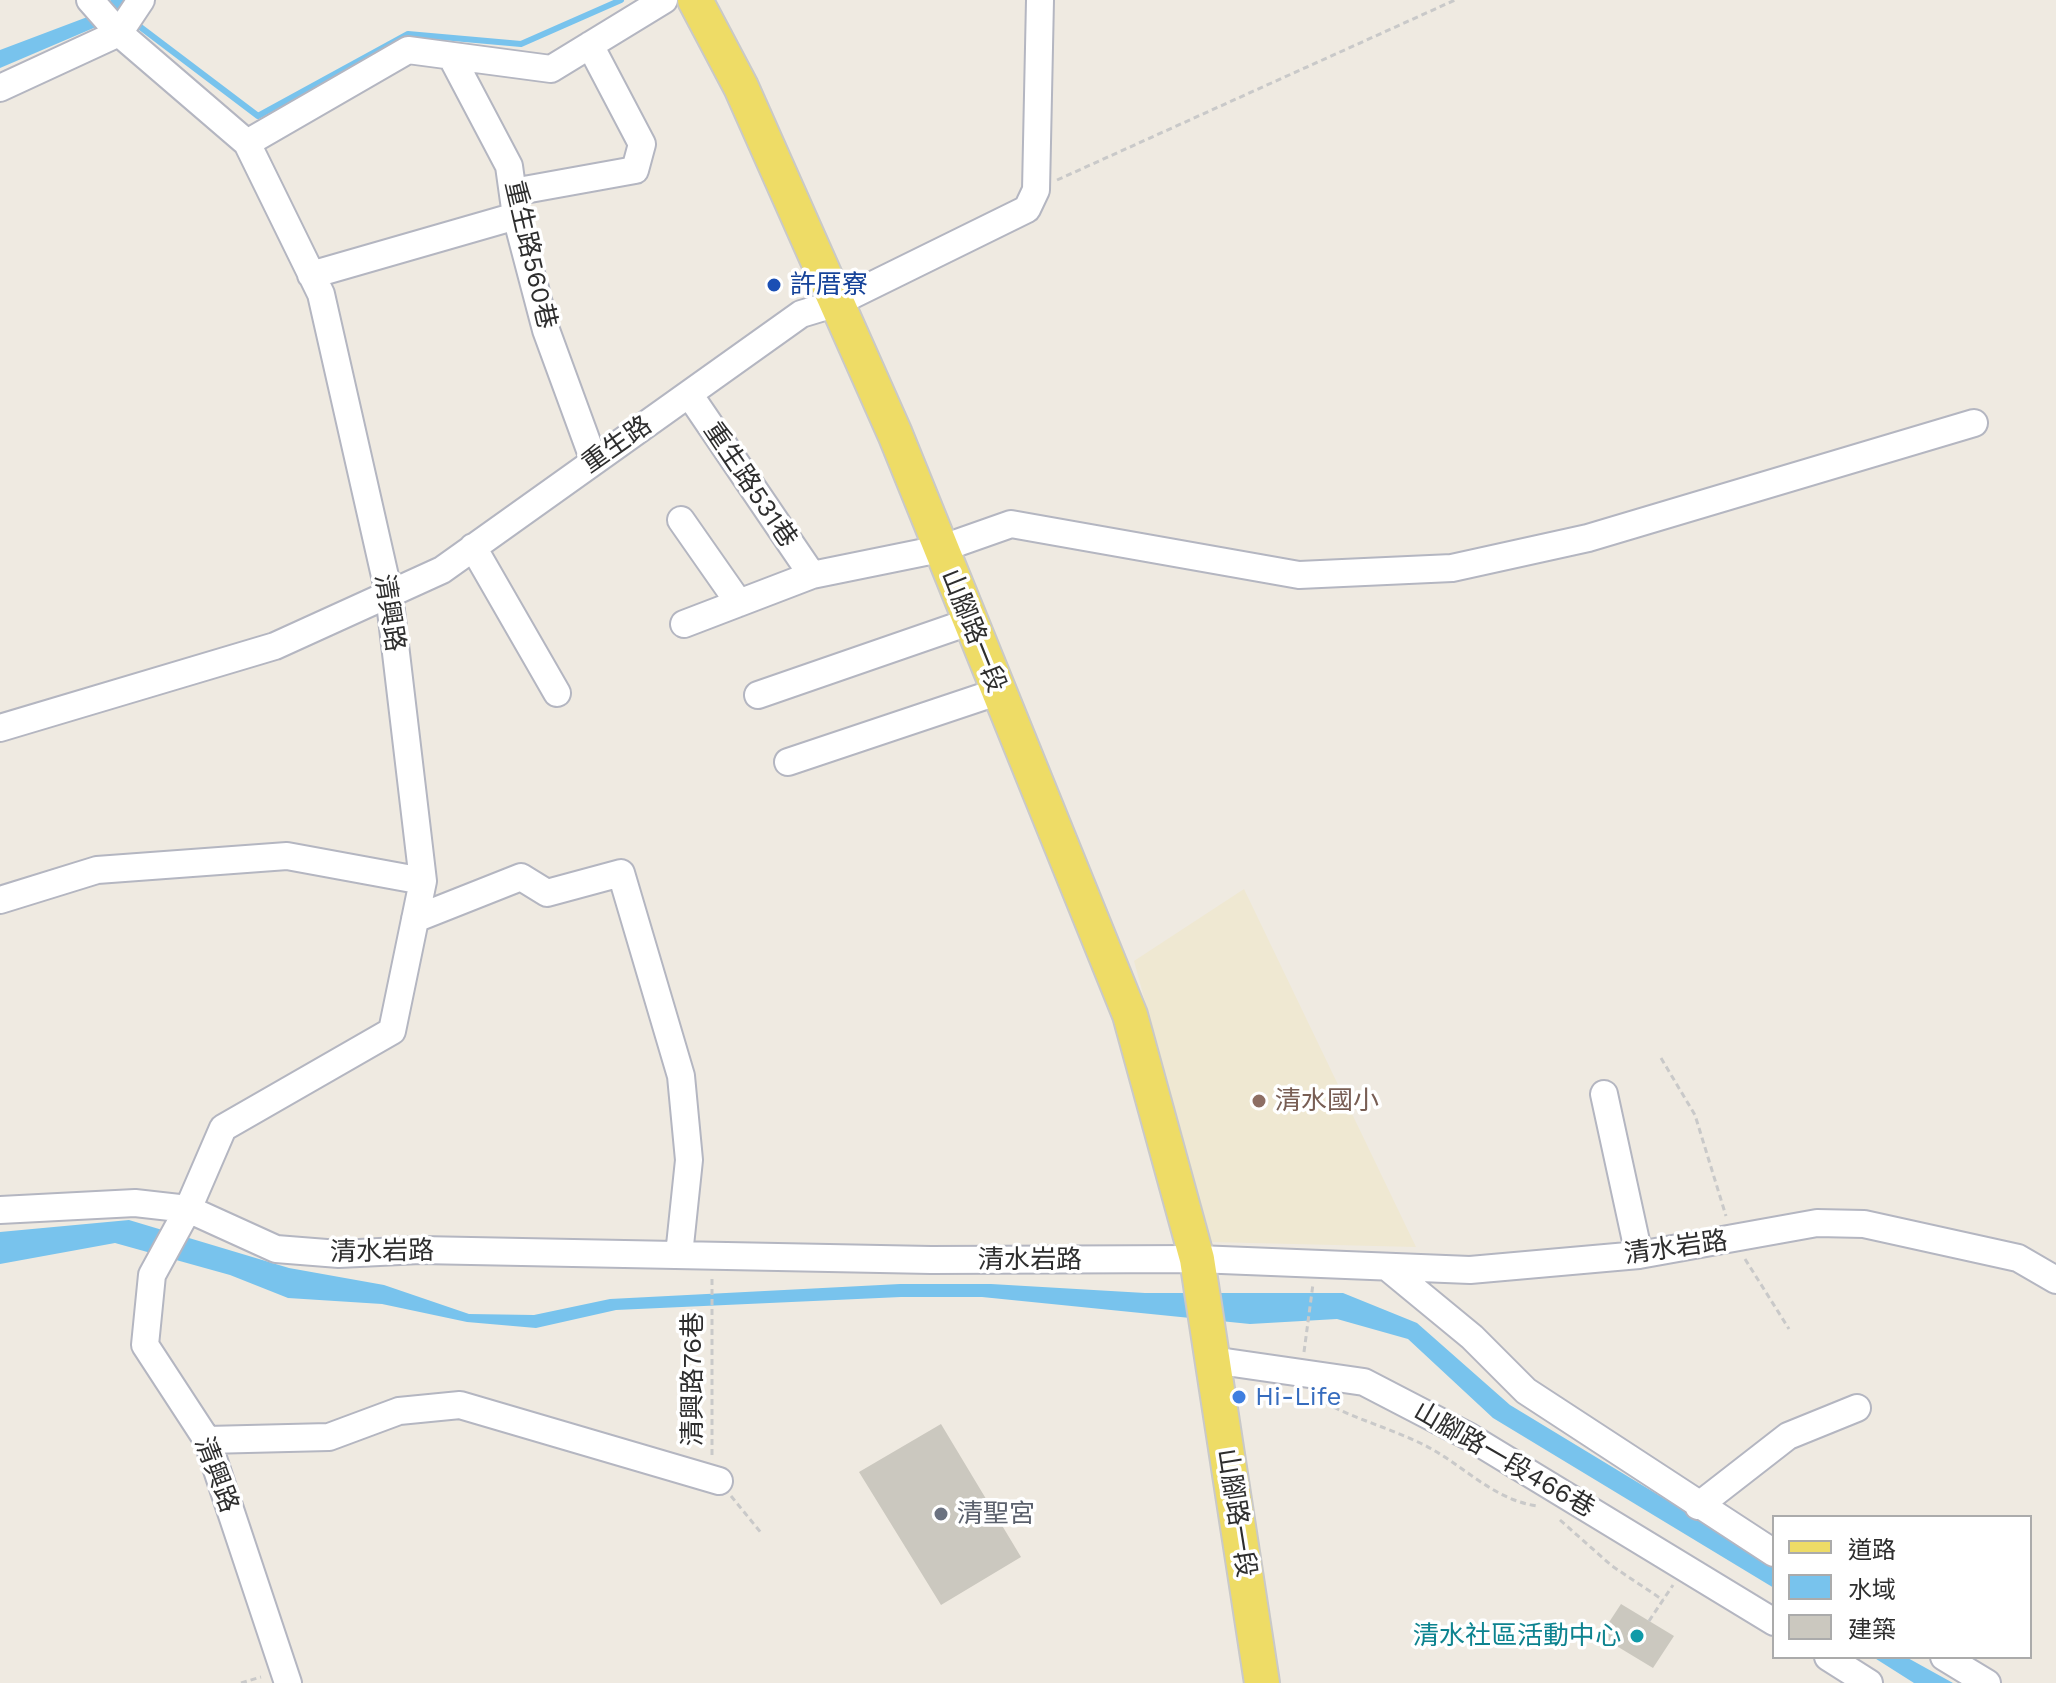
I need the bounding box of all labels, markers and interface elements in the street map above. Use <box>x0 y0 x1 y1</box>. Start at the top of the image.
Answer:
street label: 重生路560巷 <box>498 178 562 332</box>
place label: 許厝寮 <box>790 269 868 301</box>
marker: 許厝寮 <box>765 276 783 294</box>
street label: 重生路 <box>576 410 658 480</box>
street label: 重生路531巷 <box>697 416 803 554</box>
street label: 山腳路一段 <box>934 565 1012 697</box>
street label: 清興路 <box>367 572 411 654</box>
place label: 清水國小 <box>1275 1085 1379 1117</box>
marker: 清水國小 <box>1250 1092 1268 1110</box>
street label: 清水岩路 <box>1622 1225 1730 1271</box>
street label: 清水岩路 <box>330 1235 434 1269</box>
street label: 清水岩路 <box>978 1244 1082 1276</box>
street label: 清興路76巷 <box>677 1312 709 1446</box>
place label: Hi-Life <box>1255 1381 1342 1413</box>
marker: Hi-Life <box>1230 1388 1248 1406</box>
street label: 山腳路一段466巷 <box>1408 1396 1600 1524</box>
street label: 清興路 <box>187 1433 245 1517</box>
street label: 山腳路一段 <box>1210 1446 1262 1580</box>
place label: 清聖宮 <box>957 1498 1035 1530</box>
marker: 清聖宮 <box>932 1505 950 1523</box>
legend <box>1772 1515 2032 1659</box>
text: 道路 <box>1848 1536 1896 1564</box>
text: 水域 <box>1848 1576 1896 1604</box>
text: 建築 <box>1848 1616 1896 1644</box>
place label: 清水社區活動中心 <box>1413 1620 1621 1652</box>
marker: 清水社區活動中心 <box>1628 1627 1646 1645</box>

